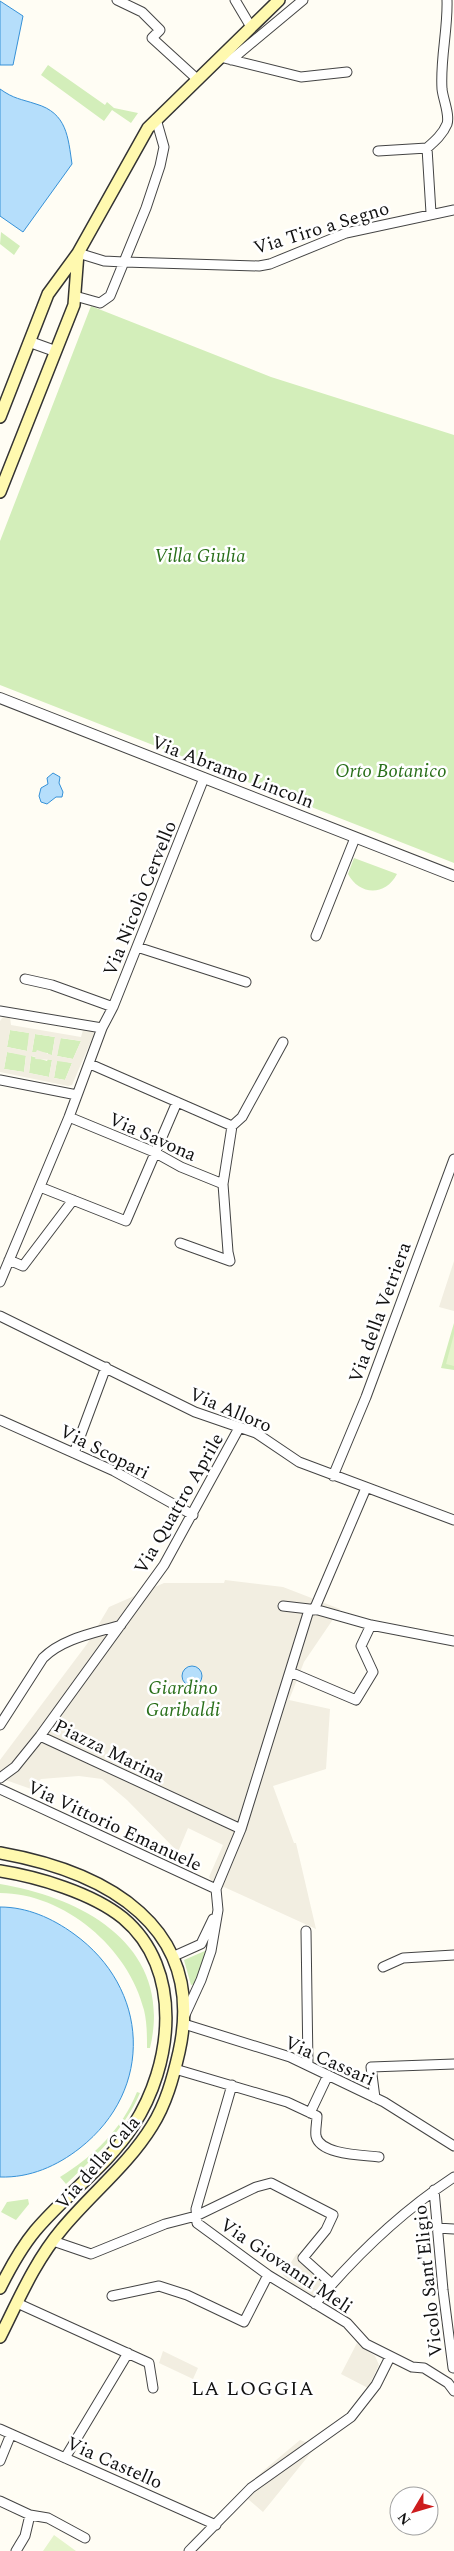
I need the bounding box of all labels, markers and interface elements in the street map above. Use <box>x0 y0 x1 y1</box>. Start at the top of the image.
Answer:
street label: Via Tiro a Segno <box>250 194 393 263</box>
park label: Villa Giulia <box>154 542 246 571</box>
street label: Via Abramo Lincoln <box>147 728 318 817</box>
park label: Orto Botanico <box>335 757 447 786</box>
street label: Via Nicolò Cervello <box>96 816 185 981</box>
street label: Via Savona <box>104 1105 202 1170</box>
street label: Via della Vetriera <box>341 1237 420 1387</box>
street label: Via Alloro <box>185 1380 276 1441</box>
street label: Via Scopari <box>54 1417 154 1487</box>
street label: Via Quattro Aprile <box>127 1428 232 1580</box>
park label: Giardino Garibaldi <box>146 1674 220 1725</box>
street label: Piazza Marina <box>49 1712 171 1791</box>
street label: Via Vittorio Emanuele <box>22 1773 207 1880</box>
street label: Via Cassari <box>280 2029 379 2094</box>
street label: Via della Cala <box>49 2109 148 2217</box>
street label: Vicolo Sant'Eligio <box>406 2203 451 2358</box>
street label: Via Giovanni Meli <box>214 2211 358 2322</box>
district label: LA LOGGIA <box>191 2374 315 2404</box>
street label: Via Castello <box>62 2429 167 2497</box>
north arrow <box>389 2486 439 2536</box>
text: N <box>392 2508 416 2530</box>

